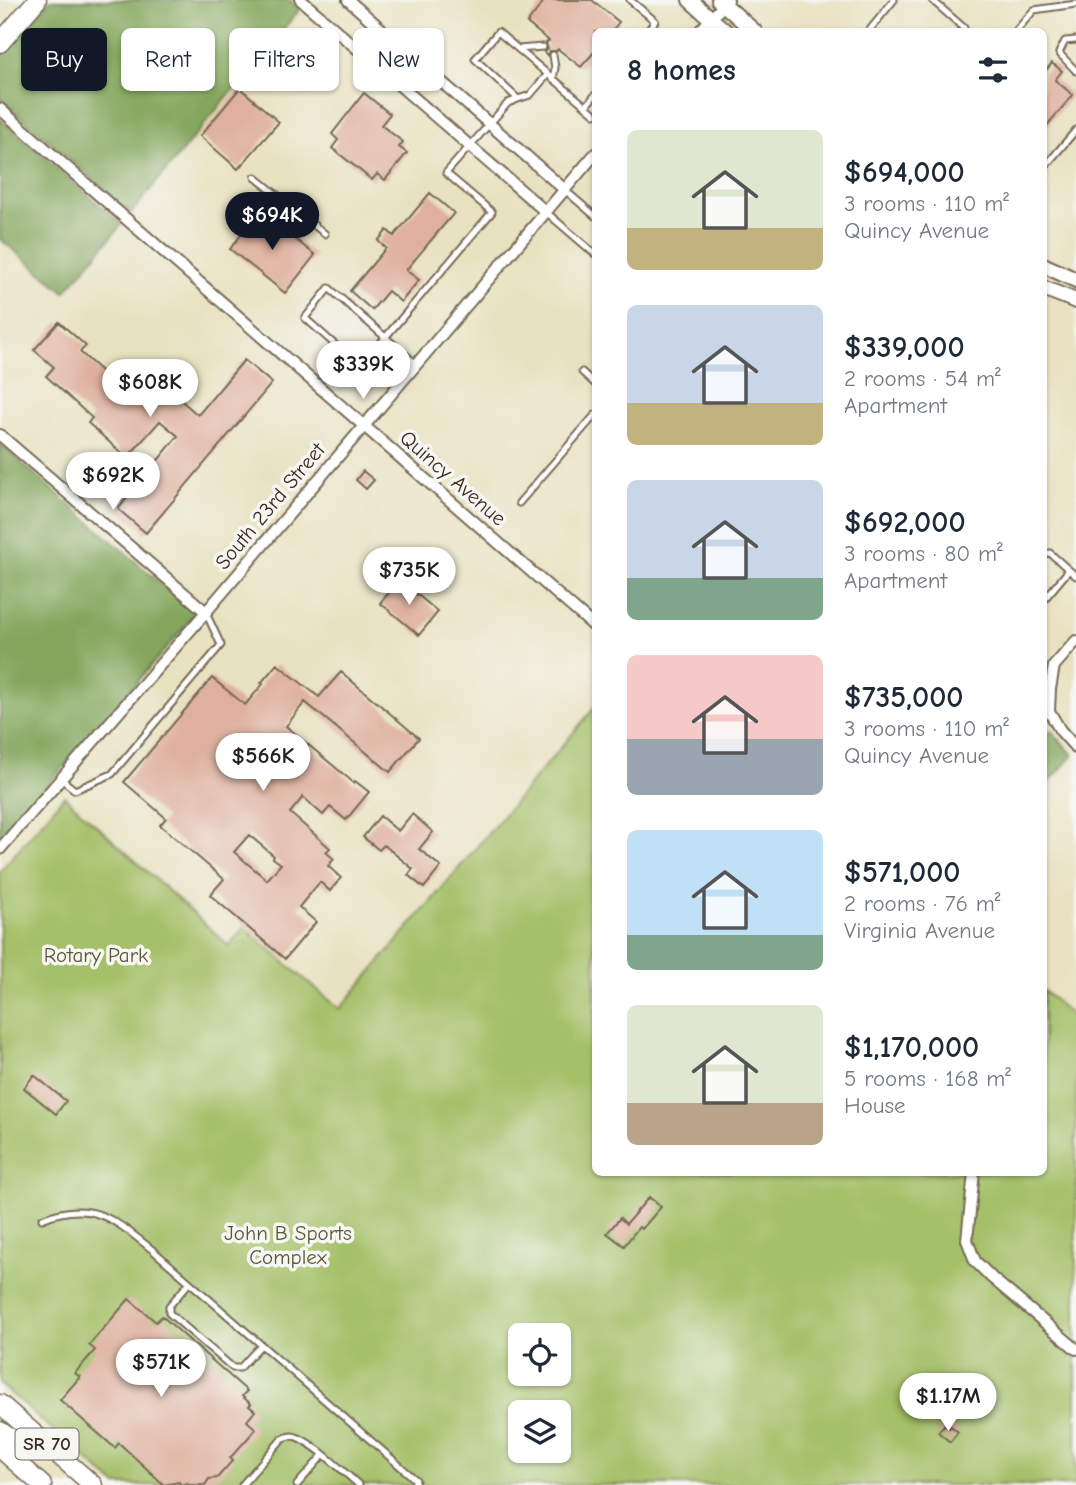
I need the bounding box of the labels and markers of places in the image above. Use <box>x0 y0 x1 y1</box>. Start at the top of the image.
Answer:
pin: $694K <box>223 192 321 252</box>
pin: $339K <box>314 342 412 401</box>
pin: $608K <box>101 360 199 419</box>
pin: $692K <box>64 452 162 512</box>
pin: $735K <box>360 548 458 607</box>
pin: $566K <box>214 734 312 793</box>
pin: $571K <box>112 1340 210 1399</box>
pin: $1.17M <box>891 1374 1005 1433</box>

